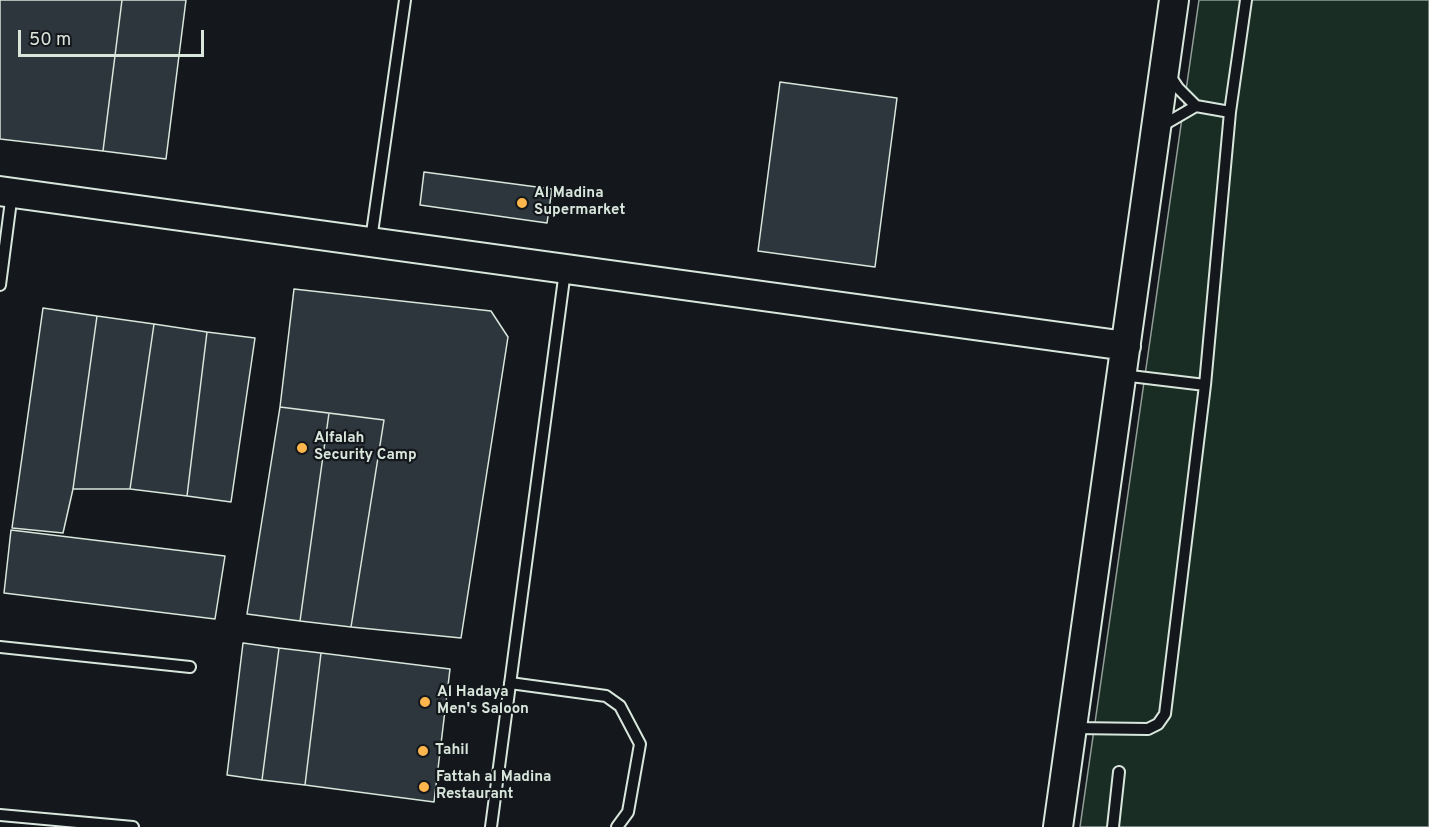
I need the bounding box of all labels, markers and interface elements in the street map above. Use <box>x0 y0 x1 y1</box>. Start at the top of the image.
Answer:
scale bar <box>21 18 207 56</box>
text: 50 m <box>29 29 71 52</box>
place label: Al Madina Supermarket <box>534 185 625 220</box>
marker: Al Madina Supermarket <box>515 196 529 210</box>
place label: Alfalah Security Camp <box>314 430 417 465</box>
marker: Alfalah Security Camp <box>295 441 309 455</box>
place label: Al Hadaya Men's Saloon <box>437 684 529 719</box>
marker: Al Hadaya Men's Saloon <box>418 695 432 709</box>
place label: Tahil <box>435 742 469 760</box>
marker: Tahil <box>416 744 430 758</box>
place label: Fattah al Madina Restaurant <box>436 769 551 804</box>
marker: Fattah al Madina Restaurant <box>417 780 431 794</box>

